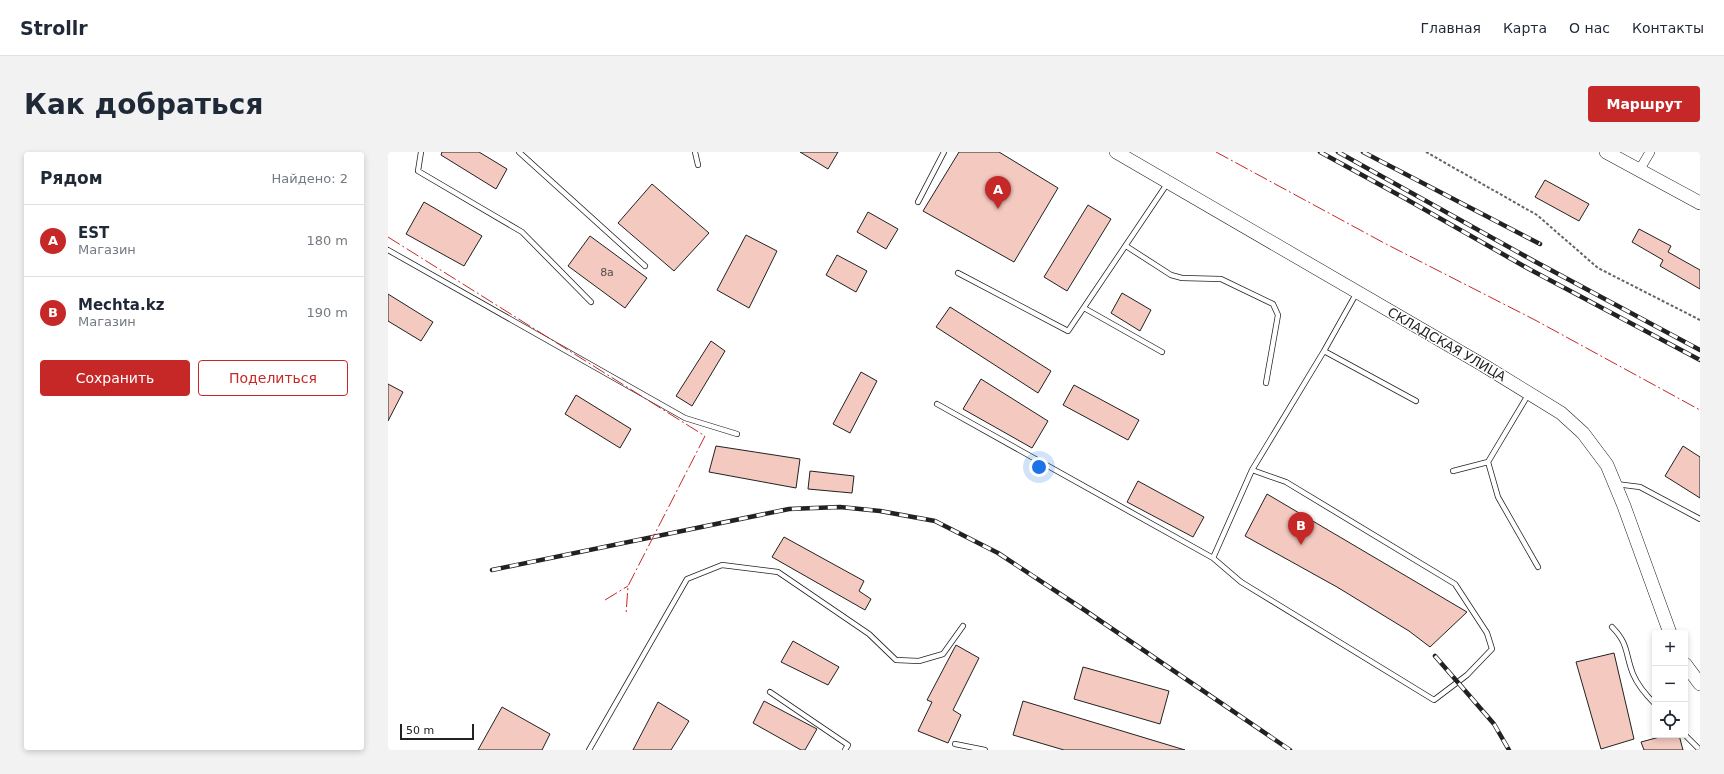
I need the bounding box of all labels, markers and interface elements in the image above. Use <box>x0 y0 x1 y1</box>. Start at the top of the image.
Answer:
text: Strollr <box>20 17 88 39</box>
text: Главная <box>1420 20 1481 36</box>
text: Карта <box>1503 20 1547 36</box>
text: О нас <box>1569 20 1610 36</box>
text: Контакты <box>1632 20 1704 36</box>
button: Маршрут <box>1588 86 1700 122</box>
text: Как добраться <box>24 88 263 121</box>
text: Рядом <box>40 168 103 188</box>
text: Найдено: 2 <box>272 171 348 186</box>
pin: A <box>985 176 1011 209</box>
text: EST <box>78 224 109 242</box>
text: A <box>48 233 58 248</box>
text: 180 m <box>306 233 348 248</box>
text: Магазин <box>78 242 136 257</box>
house number: 8а <box>600 266 614 279</box>
text: Mechta.kz <box>78 296 164 314</box>
street label: СКЛАДСКАЯ УЛИЦА <box>1385 304 1509 384</box>
text: B <box>48 305 58 320</box>
text: 190 m <box>306 305 348 320</box>
text: Магазин <box>78 314 136 329</box>
button: Сохранить <box>40 360 190 396</box>
button: Поделиться <box>198 360 348 396</box>
your location <box>1029 457 1049 477</box>
pin: B <box>1288 512 1314 545</box>
map controls <box>1652 630 1688 738</box>
button: + <box>1652 630 1688 666</box>
button: − <box>1652 666 1688 702</box>
button: locate <box>1652 702 1688 738</box>
scale bar <box>400 722 474 741</box>
text: 50 m <box>406 724 434 737</box>

